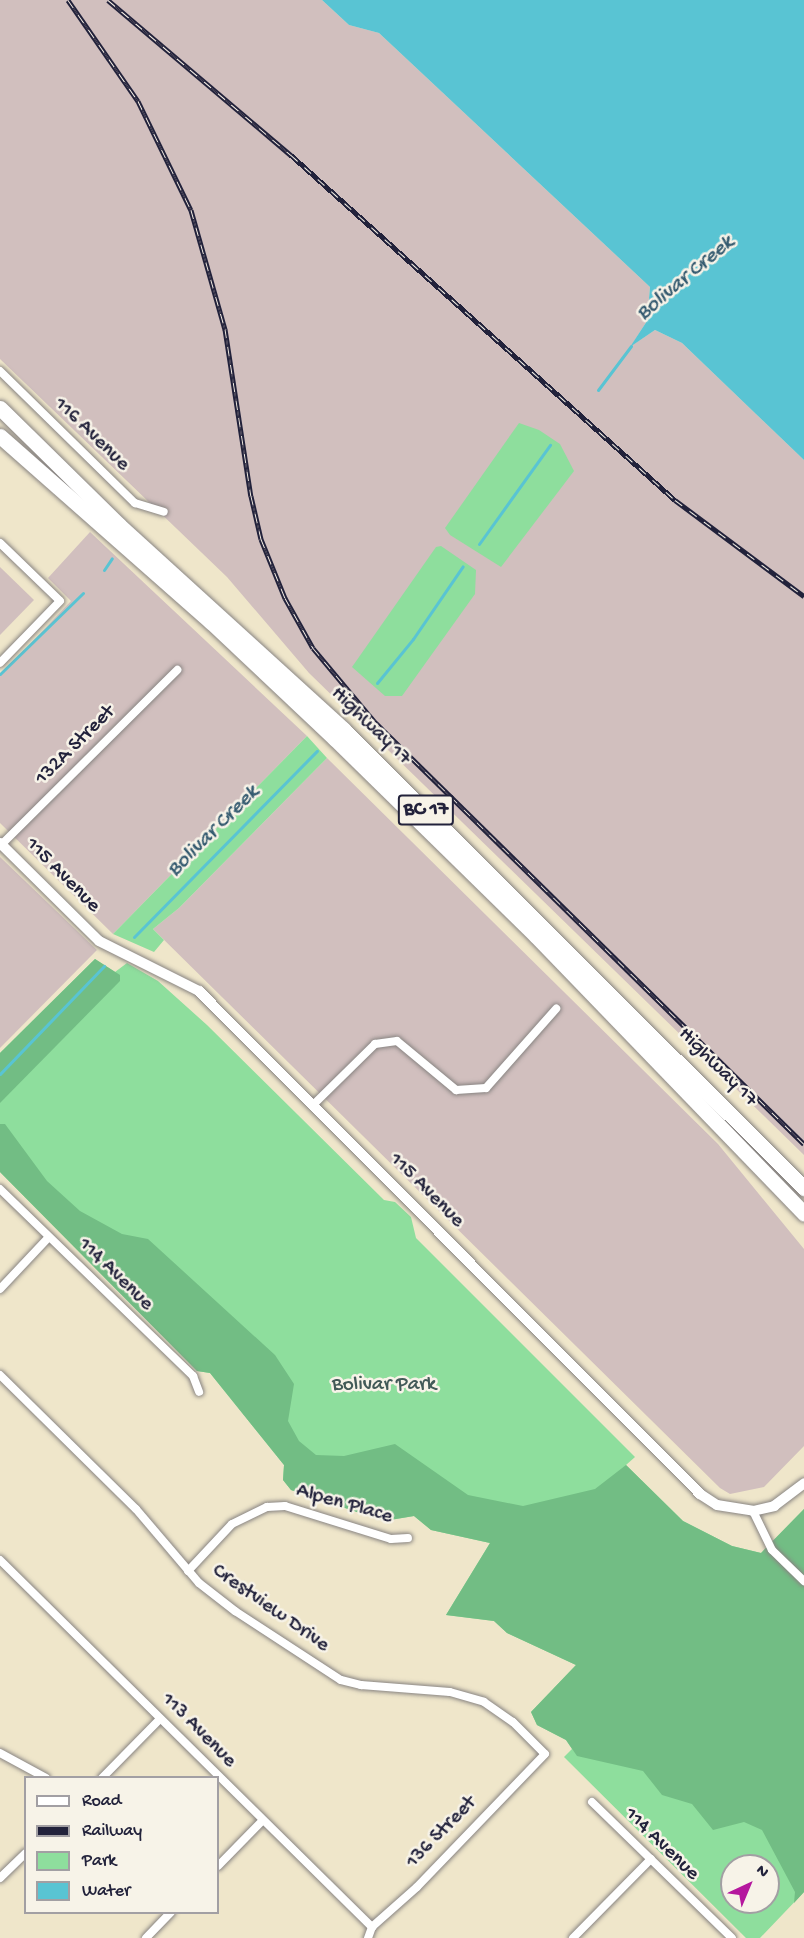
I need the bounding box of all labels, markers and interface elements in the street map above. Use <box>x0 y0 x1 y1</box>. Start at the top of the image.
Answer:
water label: Bolivar Creek <box>632 231 740 327</box>
street label: 116 Avenue <box>48 393 134 477</box>
street label: Highway 17 <box>324 682 416 772</box>
street label: 132A Street <box>31 701 121 791</box>
water label: Bolivar Creek <box>162 780 266 884</box>
road number: BC 17 <box>398 793 454 827</box>
street label: 115 Avenue <box>19 833 105 919</box>
street label: Highway 17 <box>672 1023 762 1113</box>
street label: 115 Avenue <box>383 1148 469 1234</box>
street label: 114 Avenue <box>72 1233 158 1317</box>
park label: Bolivar Park <box>332 1373 436 1399</box>
street label: Alpen Place <box>293 1479 395 1531</box>
street label: Crestview Drive <box>206 1559 334 1659</box>
street label: 113 Avenue <box>155 1688 241 1774</box>
legend <box>24 1776 219 1914</box>
text: Road <box>82 1791 121 1812</box>
street label: 136 Street <box>401 1792 483 1874</box>
street label: 114 Avenue <box>618 1803 704 1887</box>
text: Railway <box>82 1821 142 1842</box>
text: Park <box>82 1851 116 1872</box>
north arrow <box>720 1854 780 1914</box>
text: N <box>751 1862 772 1883</box>
text: Water <box>82 1881 130 1902</box>

